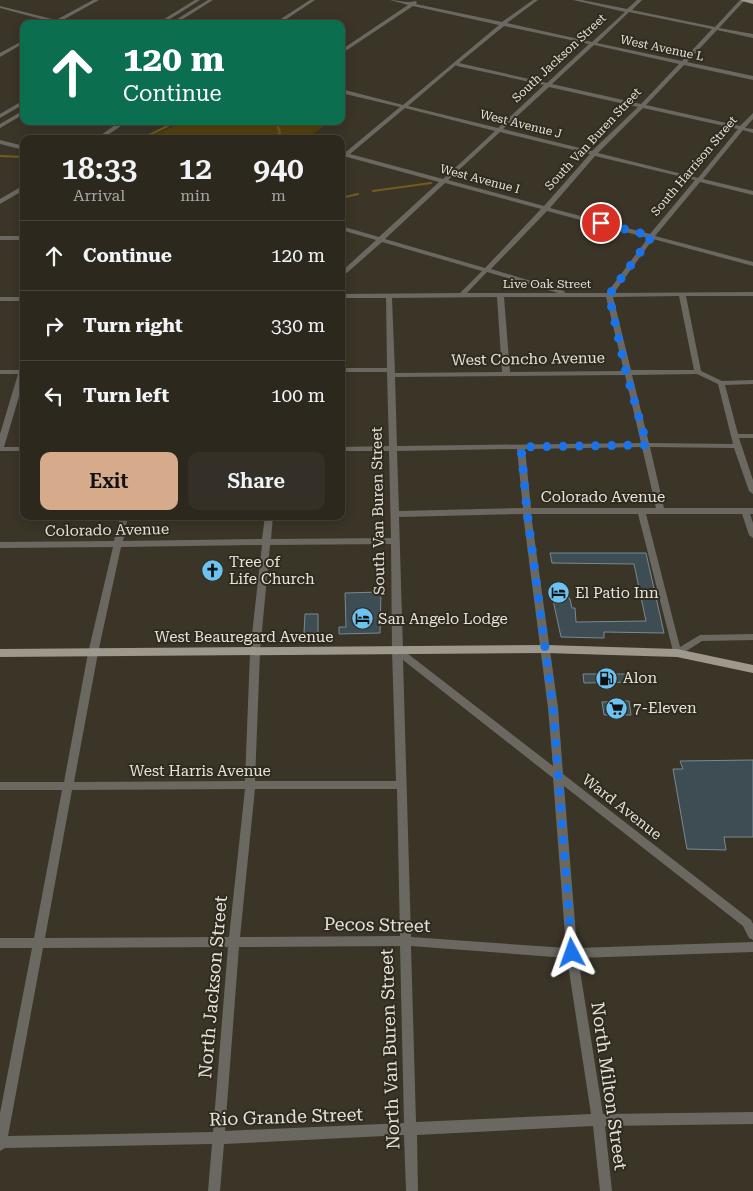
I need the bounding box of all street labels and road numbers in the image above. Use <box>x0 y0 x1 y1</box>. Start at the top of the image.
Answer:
street label: South Jackson Street <box>509 11 609 105</box>
street label: West Avenue L <box>619 32 705 64</box>
street label: South Van Buren Street <box>542 85 644 193</box>
street label: West Avenue J <box>478 107 564 141</box>
street label: South Harrison Street <box>648 113 740 219</box>
street label: West Avenue I <box>439 162 521 196</box>
street label: Live Oak Street <box>503 277 592 291</box>
street label: West Concho Avenue <box>451 349 605 369</box>
street label: South Van Buren Street <box>368 426 388 595</box>
street label: Colorado Avenue <box>541 488 665 506</box>
street label: Colorado Avenue <box>45 520 169 540</box>
street label: West Beauregard Avenue <box>155 628 333 646</box>
street label: West Harris Avenue <box>129 762 271 780</box>
street label: Ward Avenue <box>579 770 665 844</box>
street label: North Jackson Street <box>194 894 231 1079</box>
street label: Pecos Street <box>323 913 431 936</box>
street label: North Van Buren Street <box>375 948 404 1150</box>
street label: North Milton Street <box>587 1000 632 1172</box>
street label: Rio Grande Street <box>209 1103 364 1130</box>

